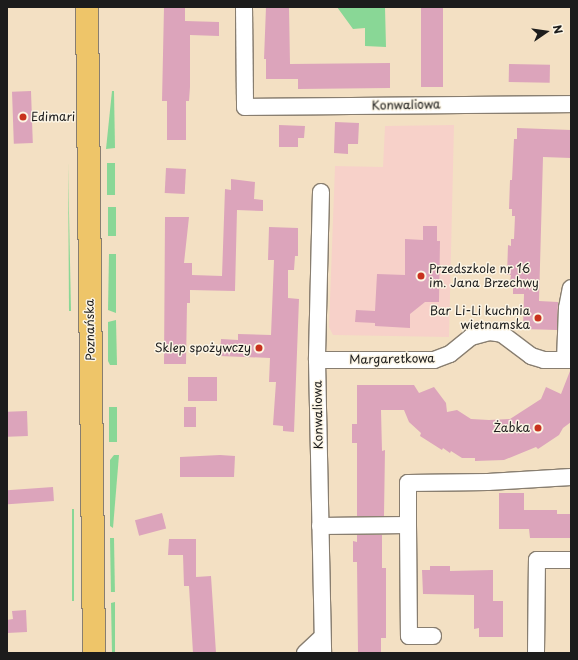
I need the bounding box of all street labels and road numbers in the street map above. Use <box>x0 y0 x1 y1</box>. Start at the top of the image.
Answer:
street label: Konwaliowa <box>371 97 441 113</box>
street label: Poznańska <box>82 299 98 361</box>
street label: Margaretkowa <box>349 351 435 367</box>
street label: Konwaliowa <box>310 380 326 450</box>

